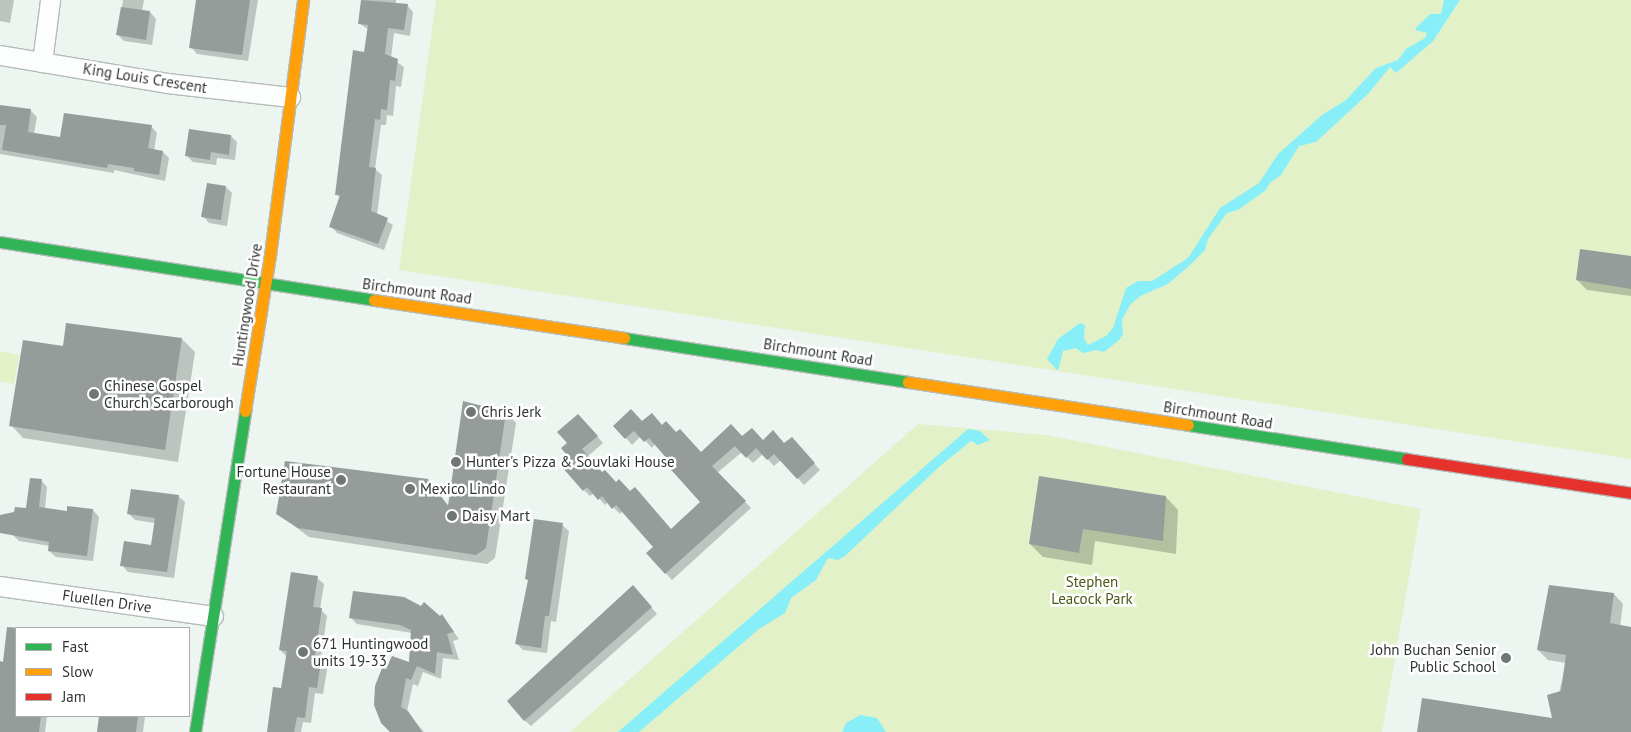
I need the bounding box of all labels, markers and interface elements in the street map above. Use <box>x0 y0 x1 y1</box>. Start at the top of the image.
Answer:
street label: King Louis Crescent <box>82 59 208 97</box>
street label: Huntingwood Drive <box>228 242 266 368</box>
street label: Birchmount Road <box>361 274 473 308</box>
street label: Birchmount Road <box>762 334 874 370</box>
place label: Chinese Gospel Church Scarborough <box>104 376 234 411</box>
marker: Chinese Gospel Church Scarborough <box>88 388 100 400</box>
street label: Birchmount Road <box>1162 397 1274 433</box>
place label: Chris Jerk <box>481 403 541 421</box>
marker: Chris Jerk <box>465 406 477 418</box>
place label: Hunter's Pizza & Souvlaki House <box>466 453 675 471</box>
marker: Hunter's Pizza & Souvlaki House <box>450 456 462 468</box>
place label: Fortune House Restaurant <box>237 462 331 497</box>
marker: Fortune House Restaurant <box>335 474 347 486</box>
place label: Mexico Lindo <box>420 480 505 498</box>
marker: Mexico Lindo <box>404 483 416 495</box>
place label: Daisy Mart <box>462 507 531 525</box>
marker: Daisy Mart <box>446 510 458 522</box>
park label: Stephen Leacock Park <box>1051 572 1133 607</box>
street label: Fluellen Drive <box>61 586 153 616</box>
legend <box>15 627 190 717</box>
place label: 671 Huntingwood units 19-33 <box>313 634 428 669</box>
text: Fast <box>62 637 89 656</box>
place label: John Buchan Senior Public School <box>1371 640 1496 675</box>
marker: 671 Huntingwood units 19-33 <box>297 646 309 658</box>
marker: John Buchan Senior Public School <box>1500 652 1512 664</box>
text: Slow <box>62 662 93 681</box>
text: Jam <box>62 687 86 706</box>

